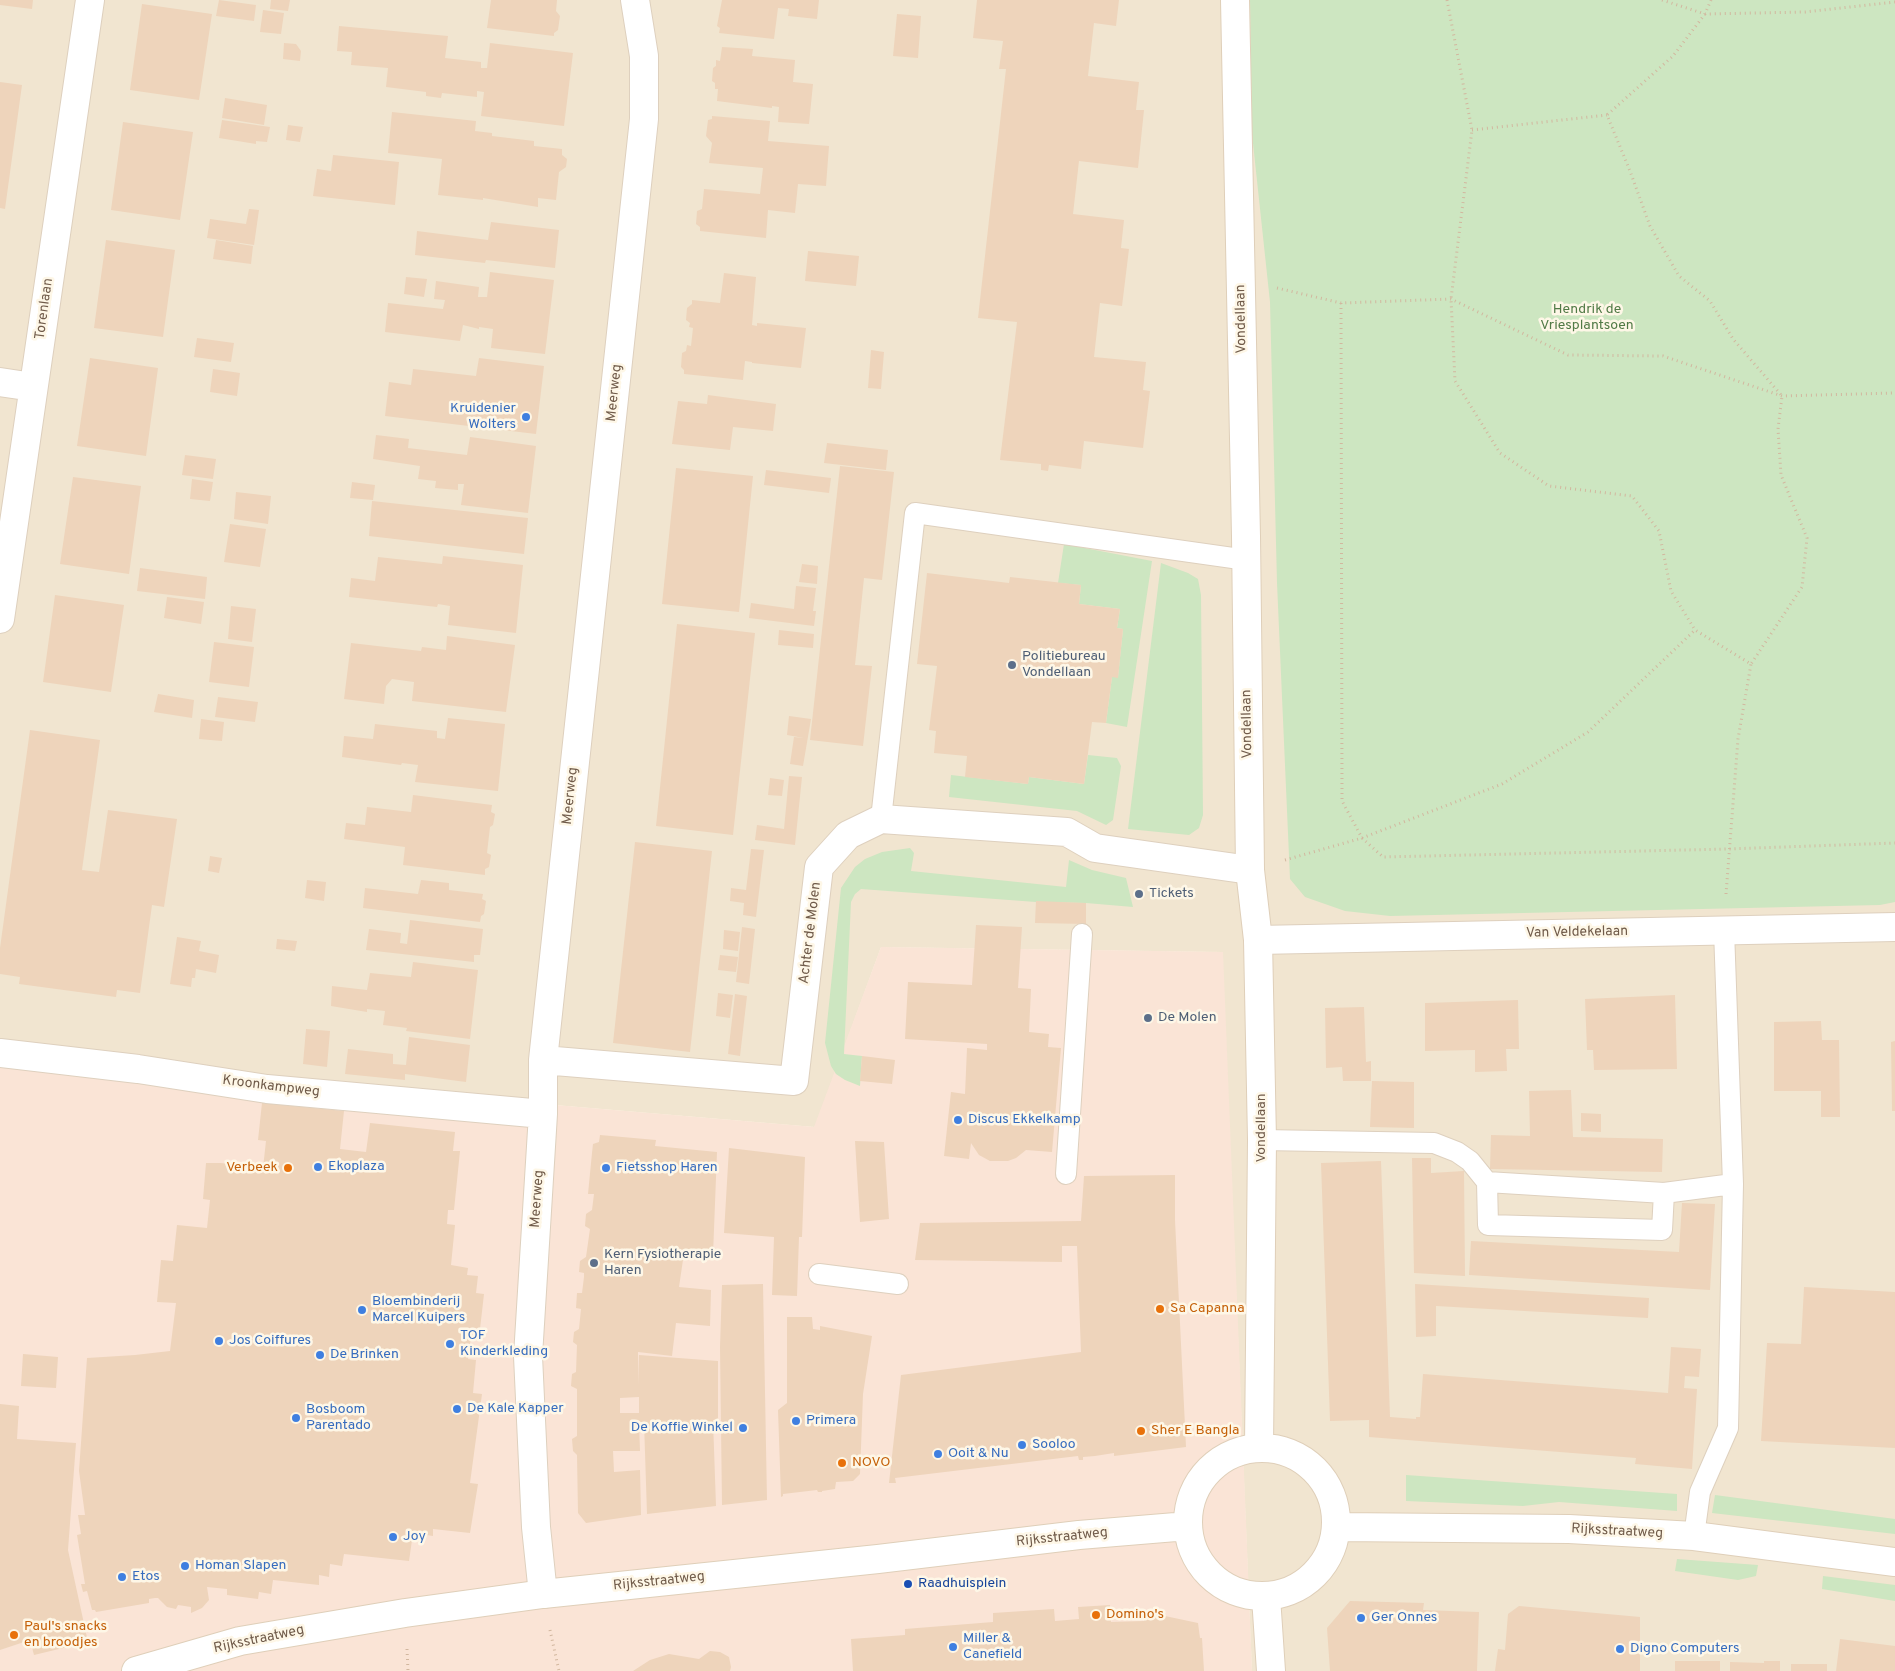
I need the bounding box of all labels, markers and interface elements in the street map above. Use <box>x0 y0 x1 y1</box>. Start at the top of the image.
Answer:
street label: Torenlaan <box>32 277 58 341</box>
street label: Vondellaan <box>1233 284 1251 354</box>
park label: Hendrik de Vriesplantsoen <box>1540 302 1634 334</box>
street label: Meerweg <box>604 363 626 423</box>
place label: Kruidenier Wolters <box>450 401 516 434</box>
marker: Kruidenier Wolters <box>520 411 532 423</box>
place label: Politiebureau Vondellaan <box>1022 649 1106 682</box>
marker: Politiebureau Vondellaan <box>1006 659 1018 671</box>
street label: Vondellaan <box>1239 689 1257 759</box>
street label: Meerweg <box>560 766 582 826</box>
street label: Achter de Molen <box>796 881 826 985</box>
place label: Tickets <box>1149 886 1194 902</box>
marker: Tickets <box>1133 888 1145 900</box>
street label: Van Veldekelaan <box>1526 924 1628 942</box>
place label: De Molen <box>1158 1010 1217 1026</box>
marker: De Molen <box>1142 1012 1154 1024</box>
street label: Kroonkampweg <box>221 1073 321 1101</box>
street label: Vondellaan <box>1254 1093 1270 1163</box>
place label: Discus Ekkelkamp <box>968 1112 1081 1128</box>
marker: Discus Ekkelkamp <box>952 1114 964 1126</box>
place label: Ekoplaza <box>328 1159 385 1175</box>
place label: Verbeek <box>226 1160 278 1176</box>
place label: Fietsshop Haren <box>616 1160 718 1176</box>
marker: Ekoplaza <box>312 1161 324 1173</box>
marker: Verbeek <box>282 1162 294 1174</box>
marker: Fietsshop Haren <box>600 1162 612 1174</box>
street label: Meerweg <box>528 1170 548 1228</box>
place label: Kern Fysiotherapie Haren <box>604 1247 721 1280</box>
marker: Kern Fysiotherapie Haren <box>588 1257 600 1269</box>
place label: Bloembinderij Marcel Kuipers <box>372 1294 465 1326</box>
place label: Sa Capanna <box>1170 1301 1245 1317</box>
marker: Sa Capanna <box>1154 1303 1166 1315</box>
marker: Bloembinderij Marcel Kuipers <box>356 1304 368 1316</box>
place label: TOF Kinderkleding <box>460 1328 548 1360</box>
place label: Jos Coiffures <box>229 1333 311 1349</box>
marker: Jos Coiffures <box>213 1335 225 1347</box>
marker: TOF Kinderkleding <box>444 1338 456 1350</box>
place label: De Brinken <box>330 1347 399 1363</box>
marker: De Brinken <box>314 1349 326 1361</box>
place label: De Kale Kapper <box>467 1401 564 1417</box>
place label: Bosboom Parentado <box>306 1402 371 1434</box>
marker: De Kale Kapper <box>451 1403 463 1415</box>
marker: Bosboom Parentado <box>290 1412 302 1424</box>
place label: Primera <box>806 1413 856 1429</box>
marker: Primera <box>790 1415 802 1427</box>
place label: De Koffie Winkel <box>631 1420 733 1436</box>
marker: De Koffie Winkel <box>737 1422 749 1434</box>
place label: Sher E Bangla <box>1151 1423 1239 1439</box>
marker: Sher E Bangla <box>1135 1425 1147 1437</box>
place label: Sooloo <box>1032 1437 1075 1453</box>
marker: Sooloo <box>1016 1439 1028 1451</box>
place label: Ooit & Nu <box>948 1446 1009 1462</box>
marker: Ooit & Nu <box>932 1448 944 1460</box>
place label: NOVO <box>852 1455 890 1471</box>
marker: NOVO <box>836 1457 848 1469</box>
street label: Rijksstraatweg <box>1571 1521 1663 1543</box>
street label: Rijksstraatweg <box>1015 1525 1109 1551</box>
place label: Joy <box>403 1529 426 1545</box>
marker: Joy <box>387 1531 399 1543</box>
place label: Homan Slapen <box>195 1558 287 1574</box>
marker: Homan Slapen <box>179 1560 191 1572</box>
place label: Etos <box>132 1569 160 1585</box>
street label: Rijksstraatweg <box>612 1569 706 1595</box>
marker: Etos <box>116 1571 128 1583</box>
place label: Raadhuisplein <box>918 1576 1006 1592</box>
marker: Raadhuisplein <box>902 1578 914 1590</box>
place label: Domino's <box>1106 1607 1164 1623</box>
marker: Domino's <box>1090 1609 1102 1621</box>
place label: Ger Onnes <box>1371 1610 1437 1626</box>
marker: Ger Onnes <box>1355 1612 1367 1624</box>
place label: Paul's snacks en broodjes <box>24 1619 107 1651</box>
street label: Rijksstraatweg <box>212 1622 306 1658</box>
marker: Paul's snacks en broodjes <box>8 1629 20 1641</box>
place label: Miller & Canefield <box>963 1631 1022 1664</box>
marker: Miller & Canefield <box>947 1641 959 1653</box>
place label: Digno Computers <box>1630 1641 1740 1657</box>
marker: Digno Computers <box>1614 1643 1626 1655</box>

